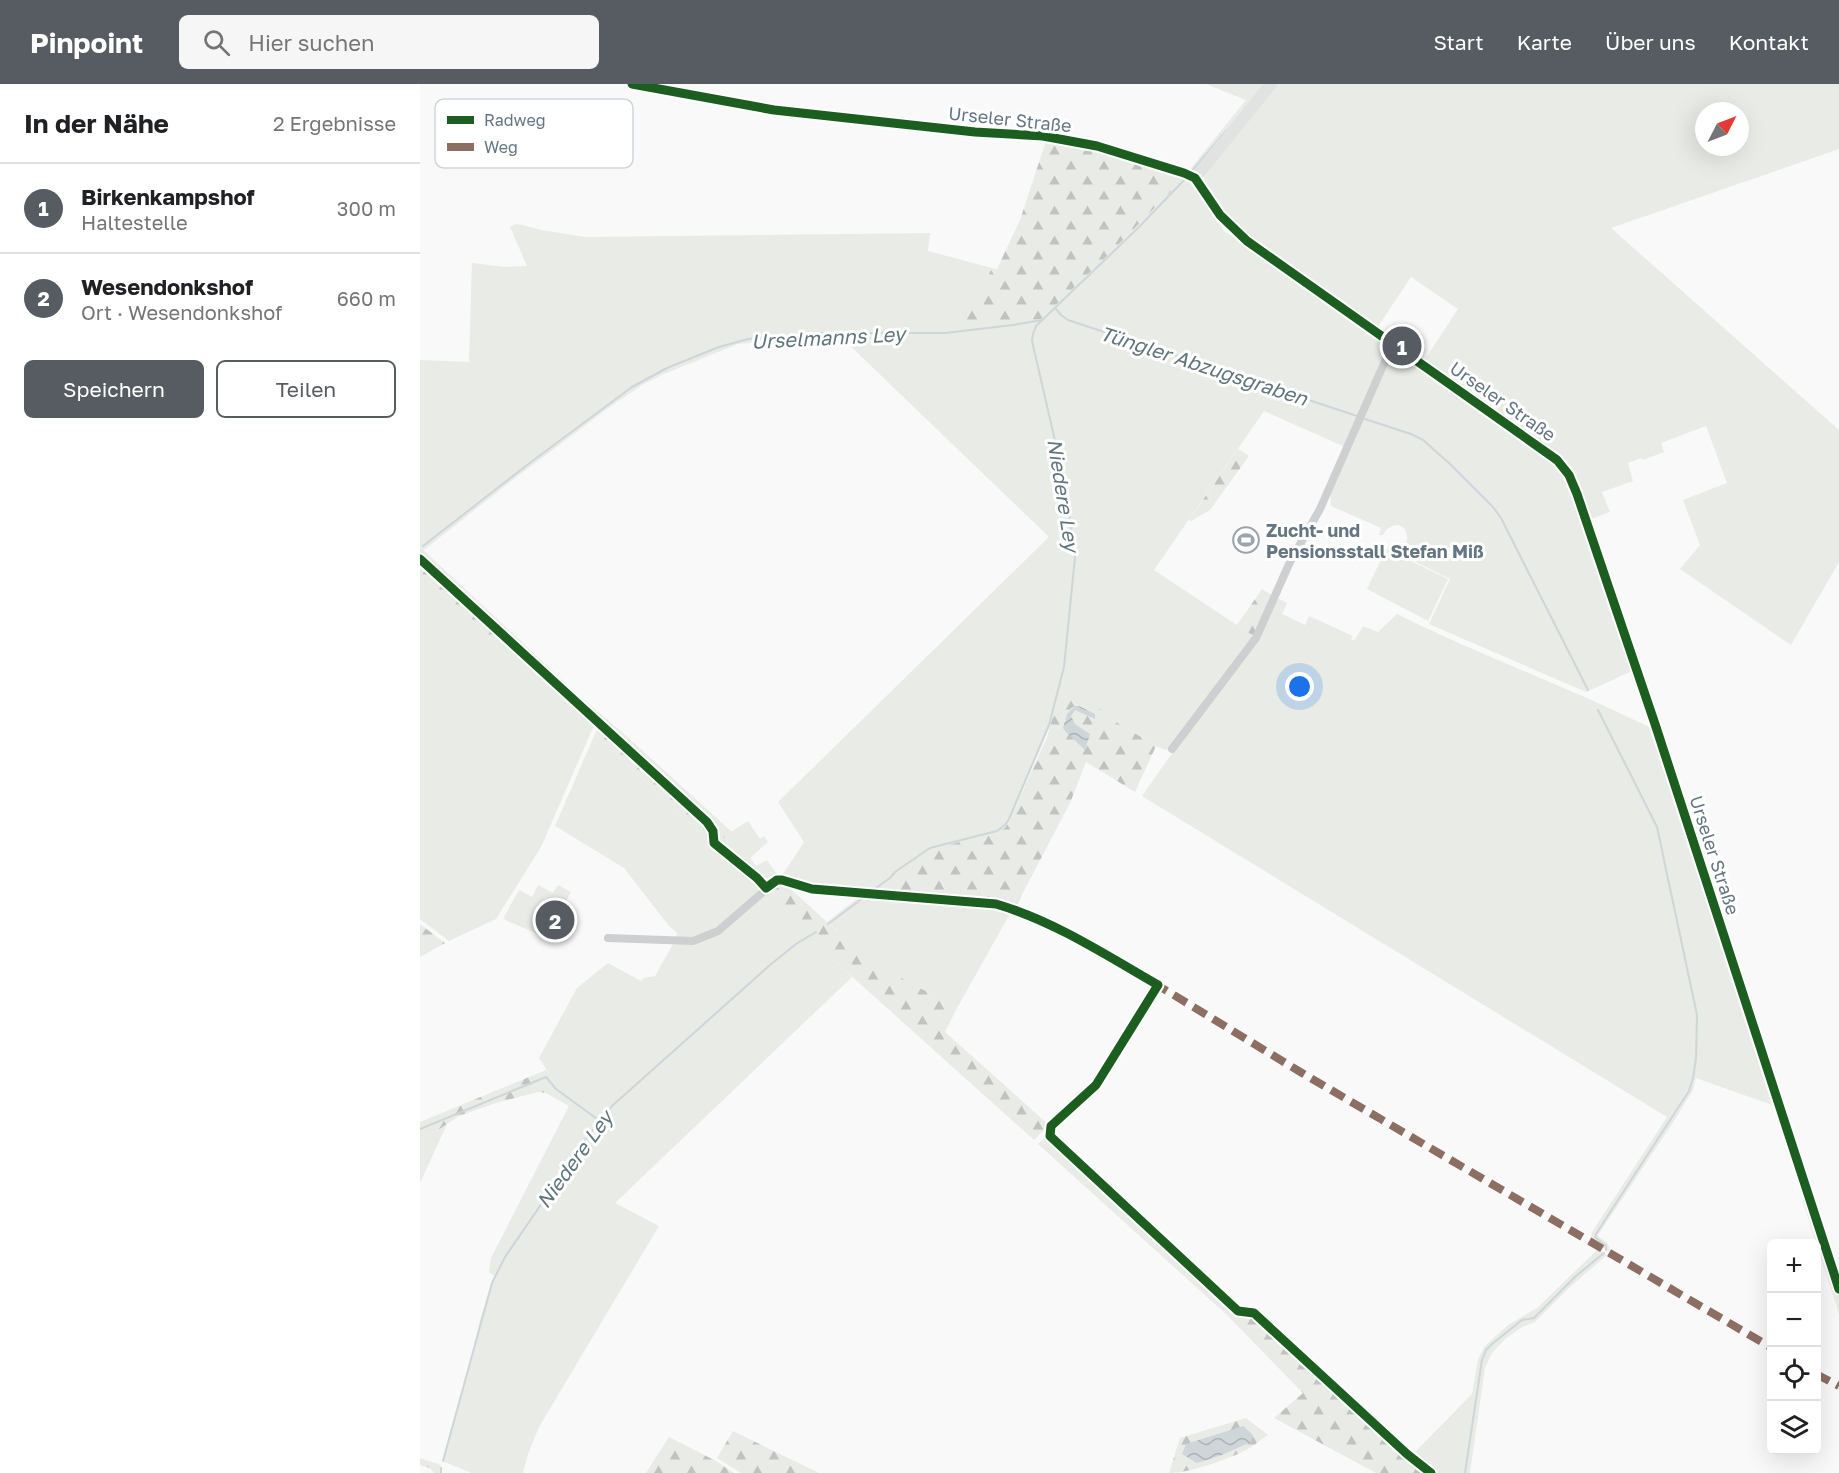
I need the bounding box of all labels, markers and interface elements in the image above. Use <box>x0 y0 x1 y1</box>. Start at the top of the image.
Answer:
search box <box>179 15 599 69</box>
text: Pinpoint <box>30 26 143 59</box>
icon: search <box>200 26 233 59</box>
text: Hier suchen <box>248 29 374 56</box>
text: Start <box>1433 29 1484 55</box>
text: Karte <box>1517 29 1572 55</box>
text: Über uns <box>1605 29 1696 55</box>
text: Kontakt <box>1729 29 1809 55</box>
legend <box>435 99 633 168</box>
street label: Urseler Straße <box>947 102 1073 136</box>
north arrow <box>1695 102 1749 156</box>
text: In der Nähe <box>24 108 169 139</box>
text: Radweg <box>484 110 546 130</box>
text: 2 Ergebnisse <box>273 111 396 135</box>
text: Weg <box>484 137 518 157</box>
text: Birkenkampshof <box>81 183 255 210</box>
text: 1 <box>38 196 49 220</box>
text: 300 m <box>337 196 396 220</box>
text: Haltestelle <box>81 210 188 234</box>
text: Wesendonkshof <box>81 273 253 300</box>
text: 2 <box>37 286 50 310</box>
text: 660 m <box>337 286 396 310</box>
text: Ort · Wesendonkshof <box>81 300 282 324</box>
water label: Tüngler Abzugsgraben <box>1097 320 1311 411</box>
water label: Urselmanns Ley <box>751 321 908 354</box>
pin: 1 <box>1382 324 1422 368</box>
street label: Urseler Straße <box>1446 356 1560 446</box>
button: Speichern <box>24 360 204 418</box>
button: Teilen <box>216 360 396 418</box>
water label: Niedere Ley <box>1042 437 1085 556</box>
place label: Zucht- und Pensionsstall Stefan Miß <box>1266 519 1484 562</box>
sports icon: Zucht- und Pensionsstall Stefan Miß <box>1231 525 1261 555</box>
your location <box>1285 672 1314 701</box>
street label: Urseler Straße <box>1685 793 1745 917</box>
pin: 2 <box>536 898 574 942</box>
water label: Niedere Ley <box>531 1104 620 1213</box>
map controls <box>1767 1239 1821 1455</box>
button: + <box>1767 1239 1821 1293</box>
button: − <box>1767 1293 1821 1347</box>
button: locate <box>1767 1347 1821 1401</box>
button: layers <box>1767 1401 1821 1455</box>

